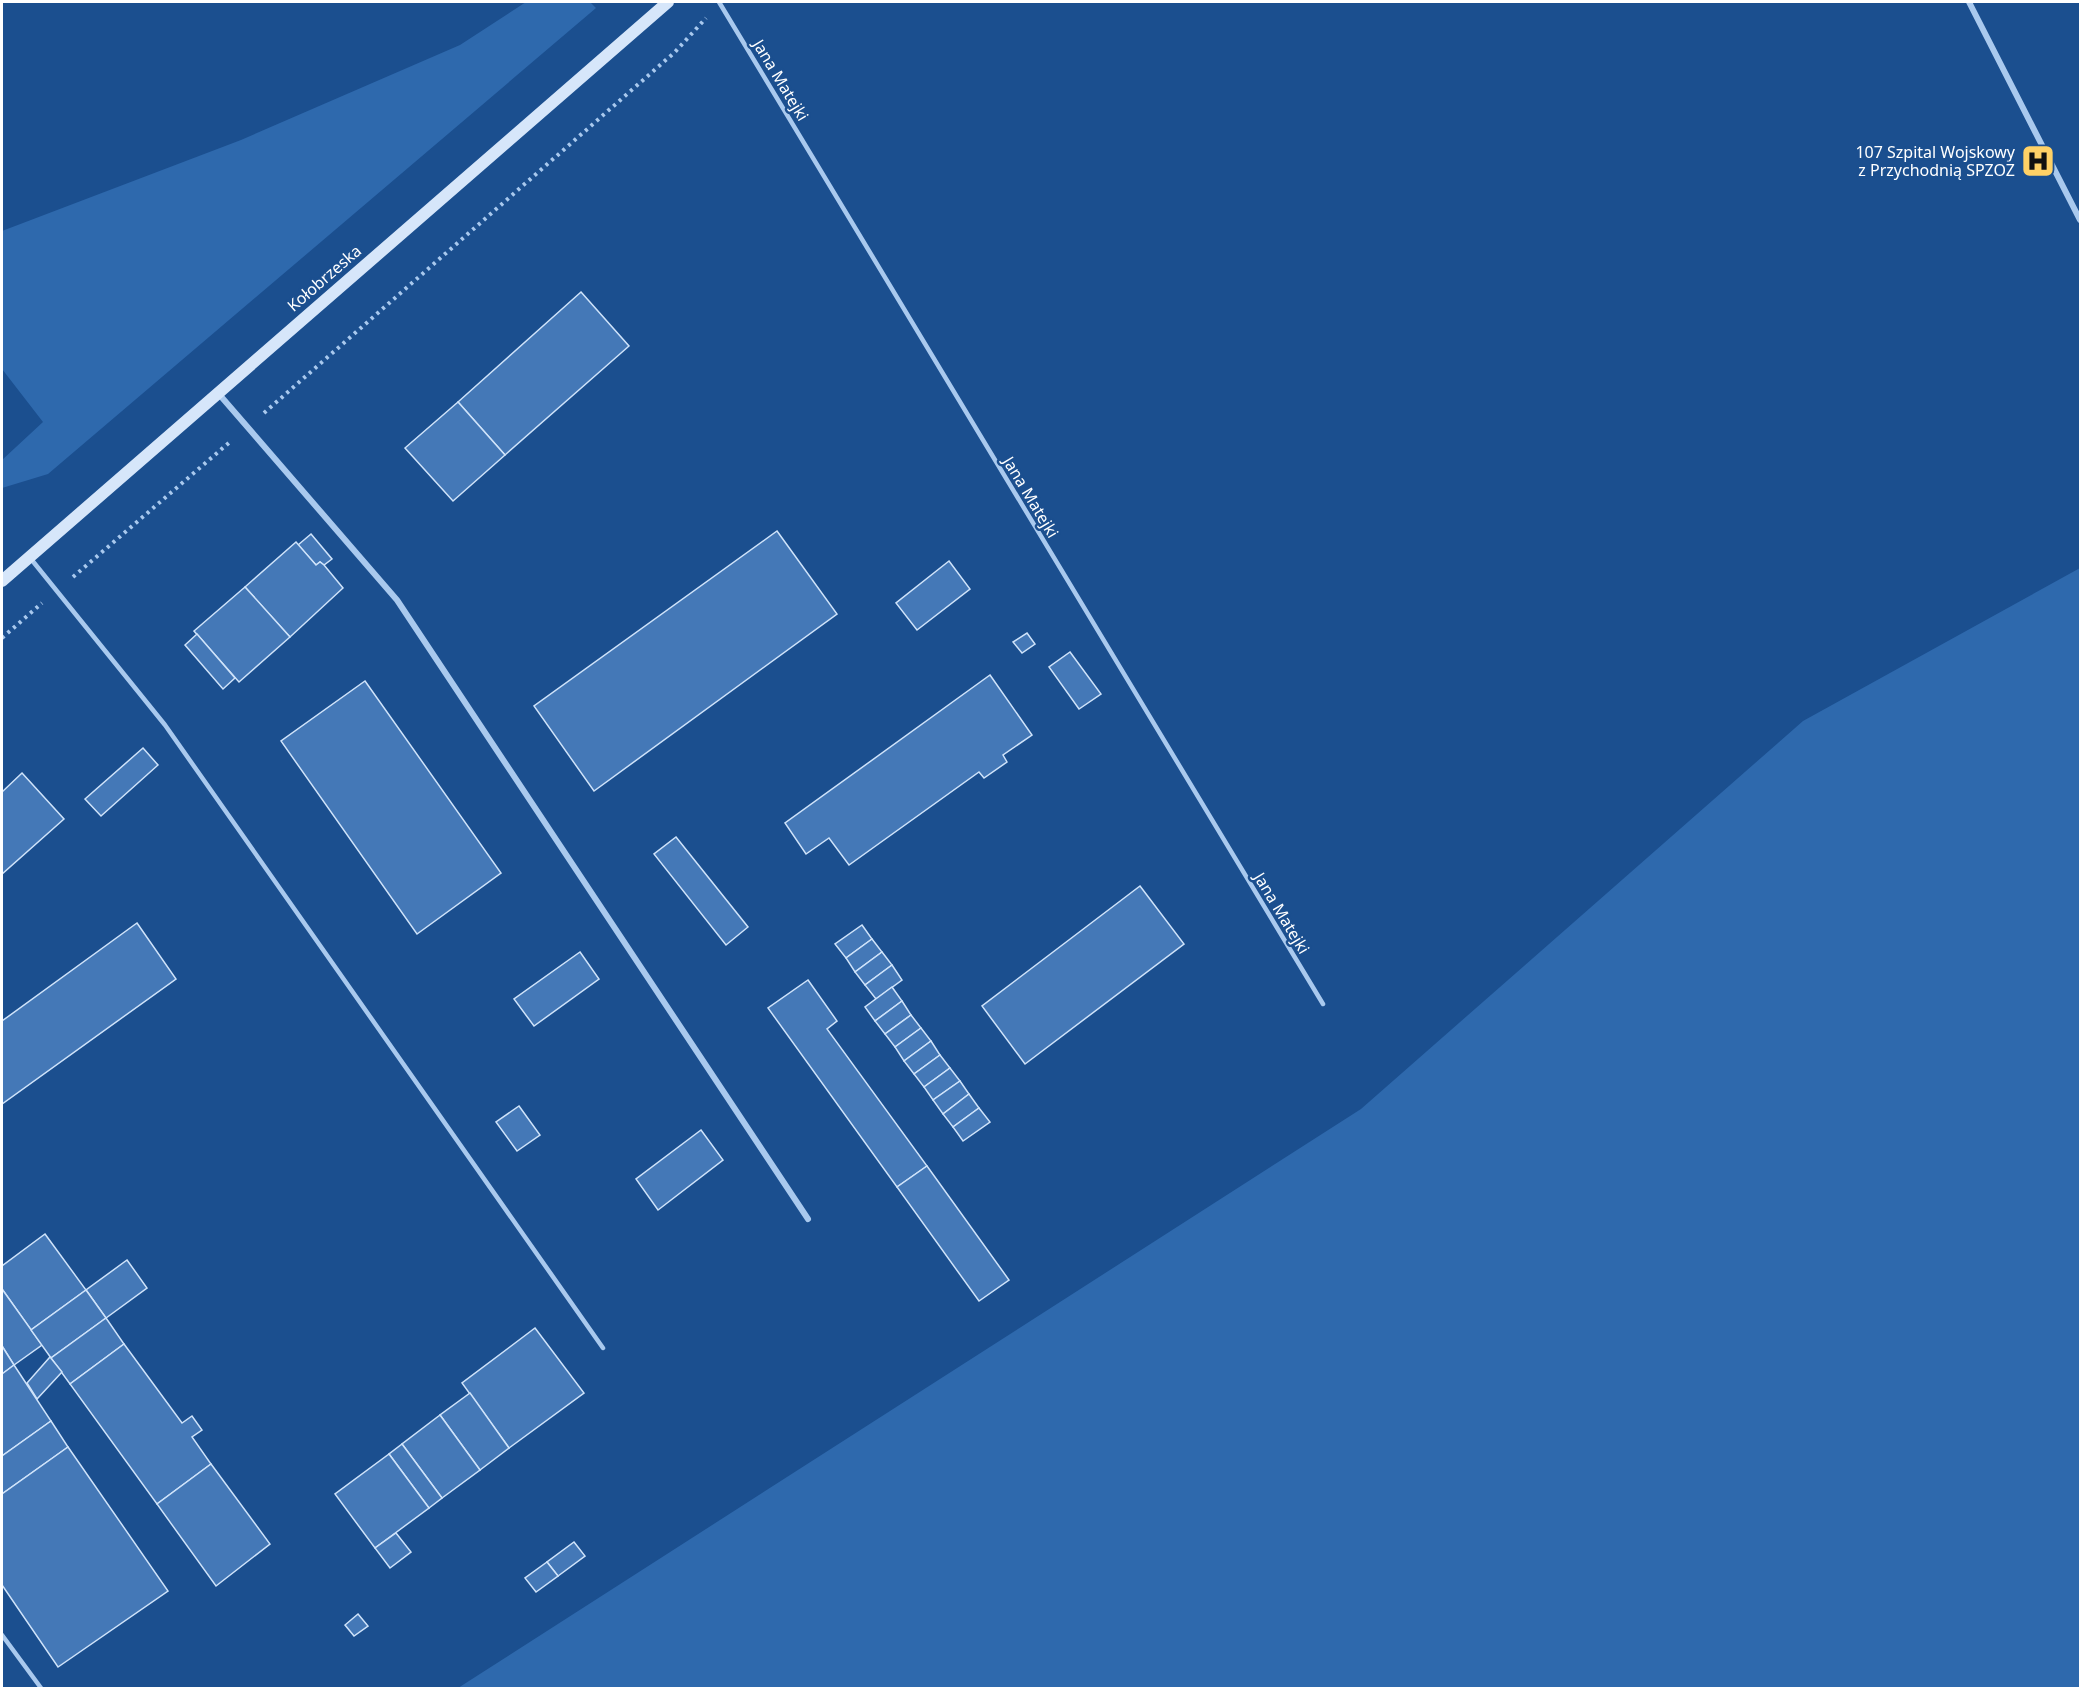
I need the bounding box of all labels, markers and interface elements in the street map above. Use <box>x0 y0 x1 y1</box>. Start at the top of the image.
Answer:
street label: Jana Matejki <box>747 33 814 125</box>
place label: 107 Szpital Wojskowy z Przychodnią SPZOZ <box>1855 141 2016 181</box>
hospital icon: 107 Szpital Wojskowy z Przychodnią SPZOZ <box>2020 143 2056 179</box>
street label: Kołobrzeska <box>282 240 366 316</box>
street label: Jana Matejki <box>997 450 1064 542</box>
street label: Jana Matejki <box>1248 866 1315 958</box>

